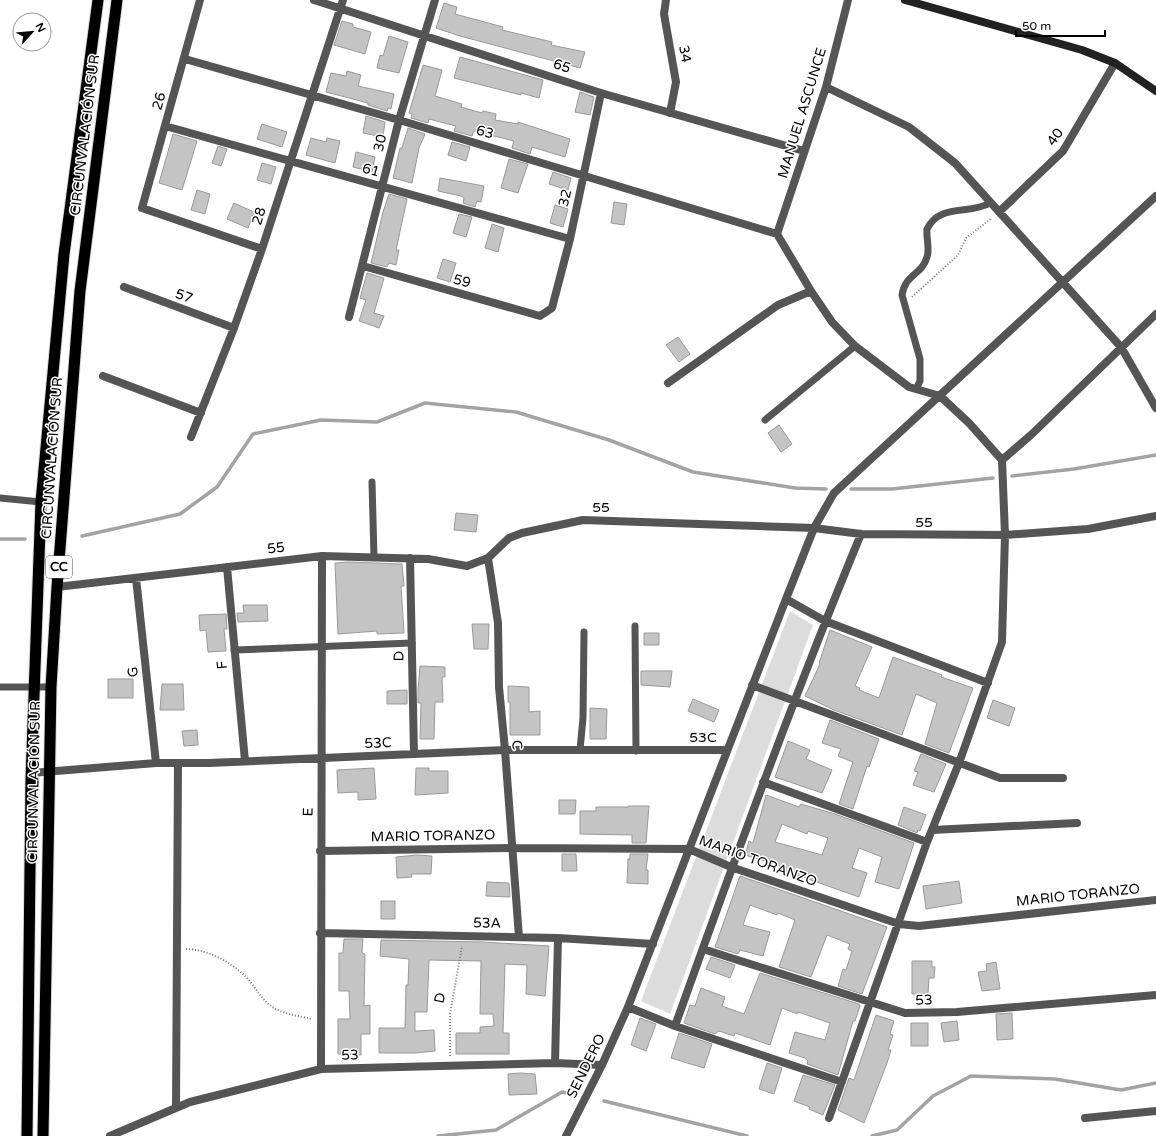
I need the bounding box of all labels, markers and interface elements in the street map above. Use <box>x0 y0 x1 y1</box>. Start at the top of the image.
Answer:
north arrow <box>12 12 52 52</box>
scale bar <box>1016 12 1105 38</box>
text: 50 m <box>1022 19 1051 33</box>
text: N <box>33 21 48 35</box>
street label: 34 <box>675 44 695 64</box>
street label: MANUEL ASCUNCE <box>774 46 830 180</box>
street label: CIRCUNVALACIÓN SUR <box>67 54 103 216</box>
street label: 65 <box>551 55 573 77</box>
street label: 26 <box>148 90 170 112</box>
street label: 63 <box>474 121 496 143</box>
street label: 40 <box>1043 125 1067 149</box>
street label: 30 <box>370 132 390 153</box>
street label: 61 <box>360 159 382 181</box>
street label: 32 <box>555 188 575 208</box>
street label: 28 <box>248 205 270 227</box>
street label: 59 <box>451 270 473 292</box>
street label: 57 <box>173 285 195 307</box>
street label: CIRCUNVALACIÓN SUR <box>38 377 66 539</box>
street label: 55 <box>592 499 610 516</box>
street label: 55 <box>915 514 933 531</box>
street label: 55 <box>266 538 286 558</box>
road number: CC <box>46 556 72 578</box>
street label: D <box>390 651 408 661</box>
street label: F <box>213 659 231 670</box>
street label: G <box>124 666 142 678</box>
street label: CIRCUNVALACIÓN SUR <box>24 701 44 863</box>
street label: 53C <box>689 729 717 746</box>
street label: 53C <box>364 734 392 752</box>
street label: C <box>508 739 526 751</box>
street label: E <box>299 807 317 817</box>
street label: MARIO TORANZO <box>371 826 495 846</box>
street label: MARIO TORANZO <box>697 832 819 890</box>
street label: MARIO TORANZO <box>1015 880 1141 910</box>
street label: 53A <box>473 914 501 932</box>
street label: D <box>431 991 449 1005</box>
street label: 53 <box>915 991 933 1009</box>
street label: SENDERO <box>563 1031 609 1101</box>
street label: 53 <box>341 1046 359 1064</box>

